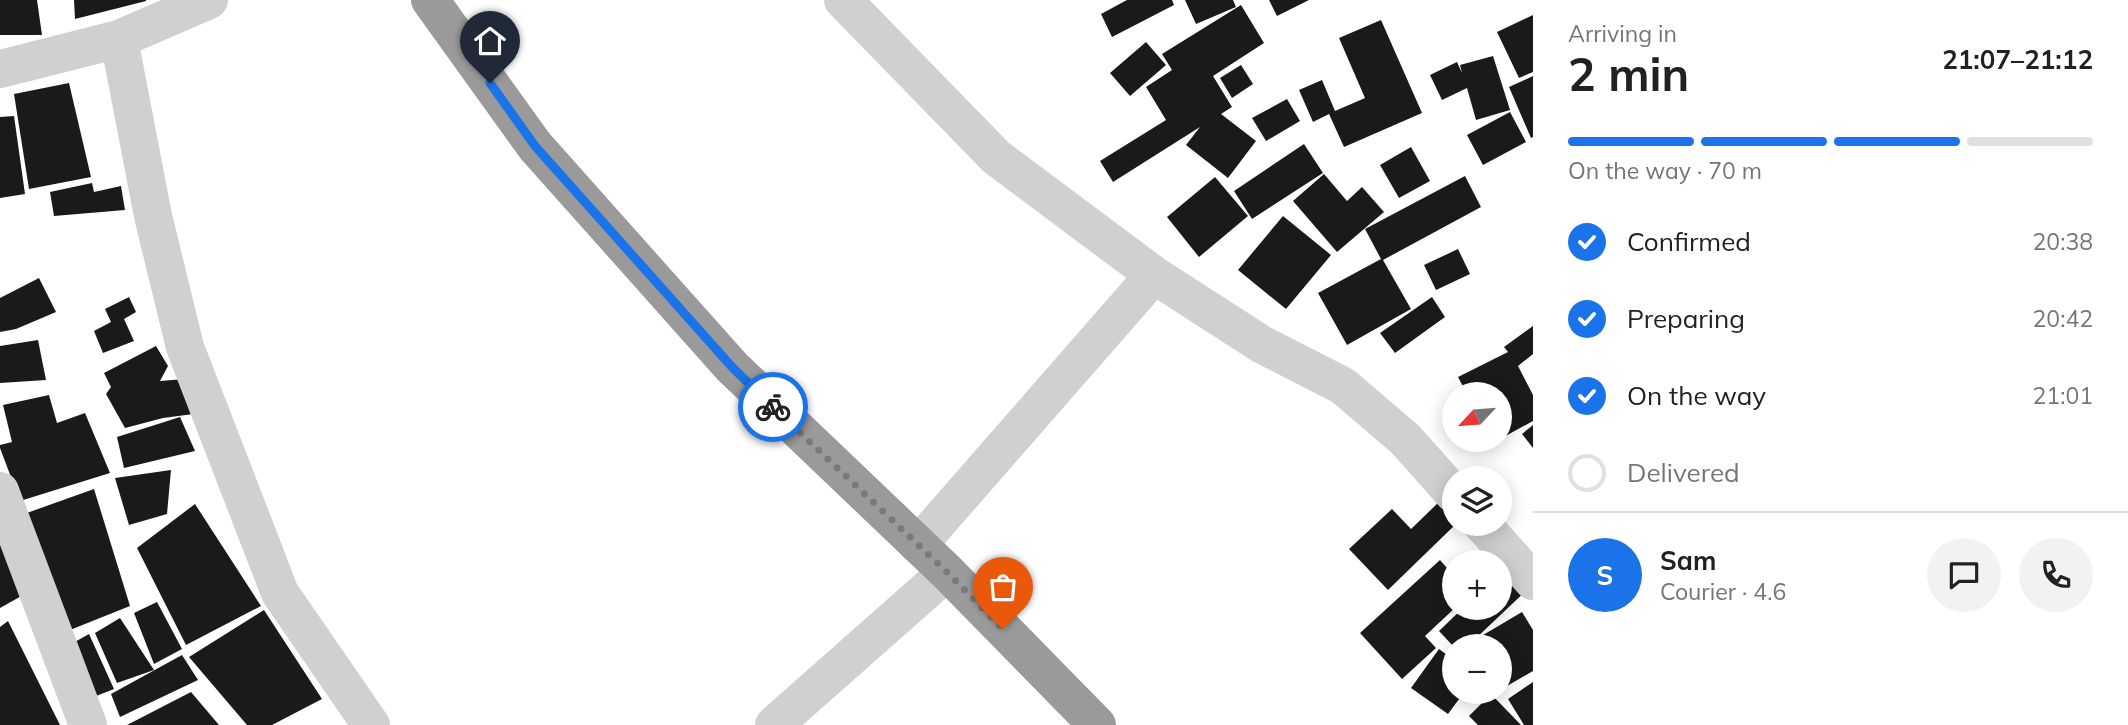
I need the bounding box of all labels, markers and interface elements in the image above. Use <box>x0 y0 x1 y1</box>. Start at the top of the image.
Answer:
pin <box>460 11 520 83</box>
text: Arriving in <box>1568 19 1677 48</box>
icon: home <box>471 22 509 60</box>
text: 21:07–21:12 <box>1942 43 2093 76</box>
text: 2 min <box>1568 45 1689 103</box>
text: On the way · 70 m <box>1568 156 1762 185</box>
icon: check <box>1568 223 1606 261</box>
text: Confirmed <box>1627 225 1751 258</box>
text: 20:38 <box>2033 227 2093 256</box>
icon: check <box>1568 300 1606 338</box>
text: Preparing <box>1627 302 1745 335</box>
text: 20:42 <box>2033 304 2093 333</box>
courier <box>738 372 808 442</box>
icon: check <box>1568 377 1606 415</box>
text: On the way <box>1627 379 1766 412</box>
text: 21:01 <box>2033 381 2093 410</box>
north arrow <box>1442 382 1512 452</box>
map controls <box>1442 382 1512 704</box>
icon: bike <box>754 388 792 426</box>
text: Delivered <box>1627 456 1740 489</box>
button: layers <box>1442 466 1512 536</box>
button: chat <box>1927 538 2001 612</box>
button: phone <box>2019 538 2093 612</box>
text: Sam <box>1660 544 1716 577</box>
button: + <box>1442 550 1512 620</box>
pin <box>973 557 1033 629</box>
text: S <box>1597 559 1613 592</box>
icon: bag <box>984 568 1022 606</box>
text: Courier · 4.6 <box>1660 577 1786 606</box>
button: − <box>1442 634 1512 704</box>

